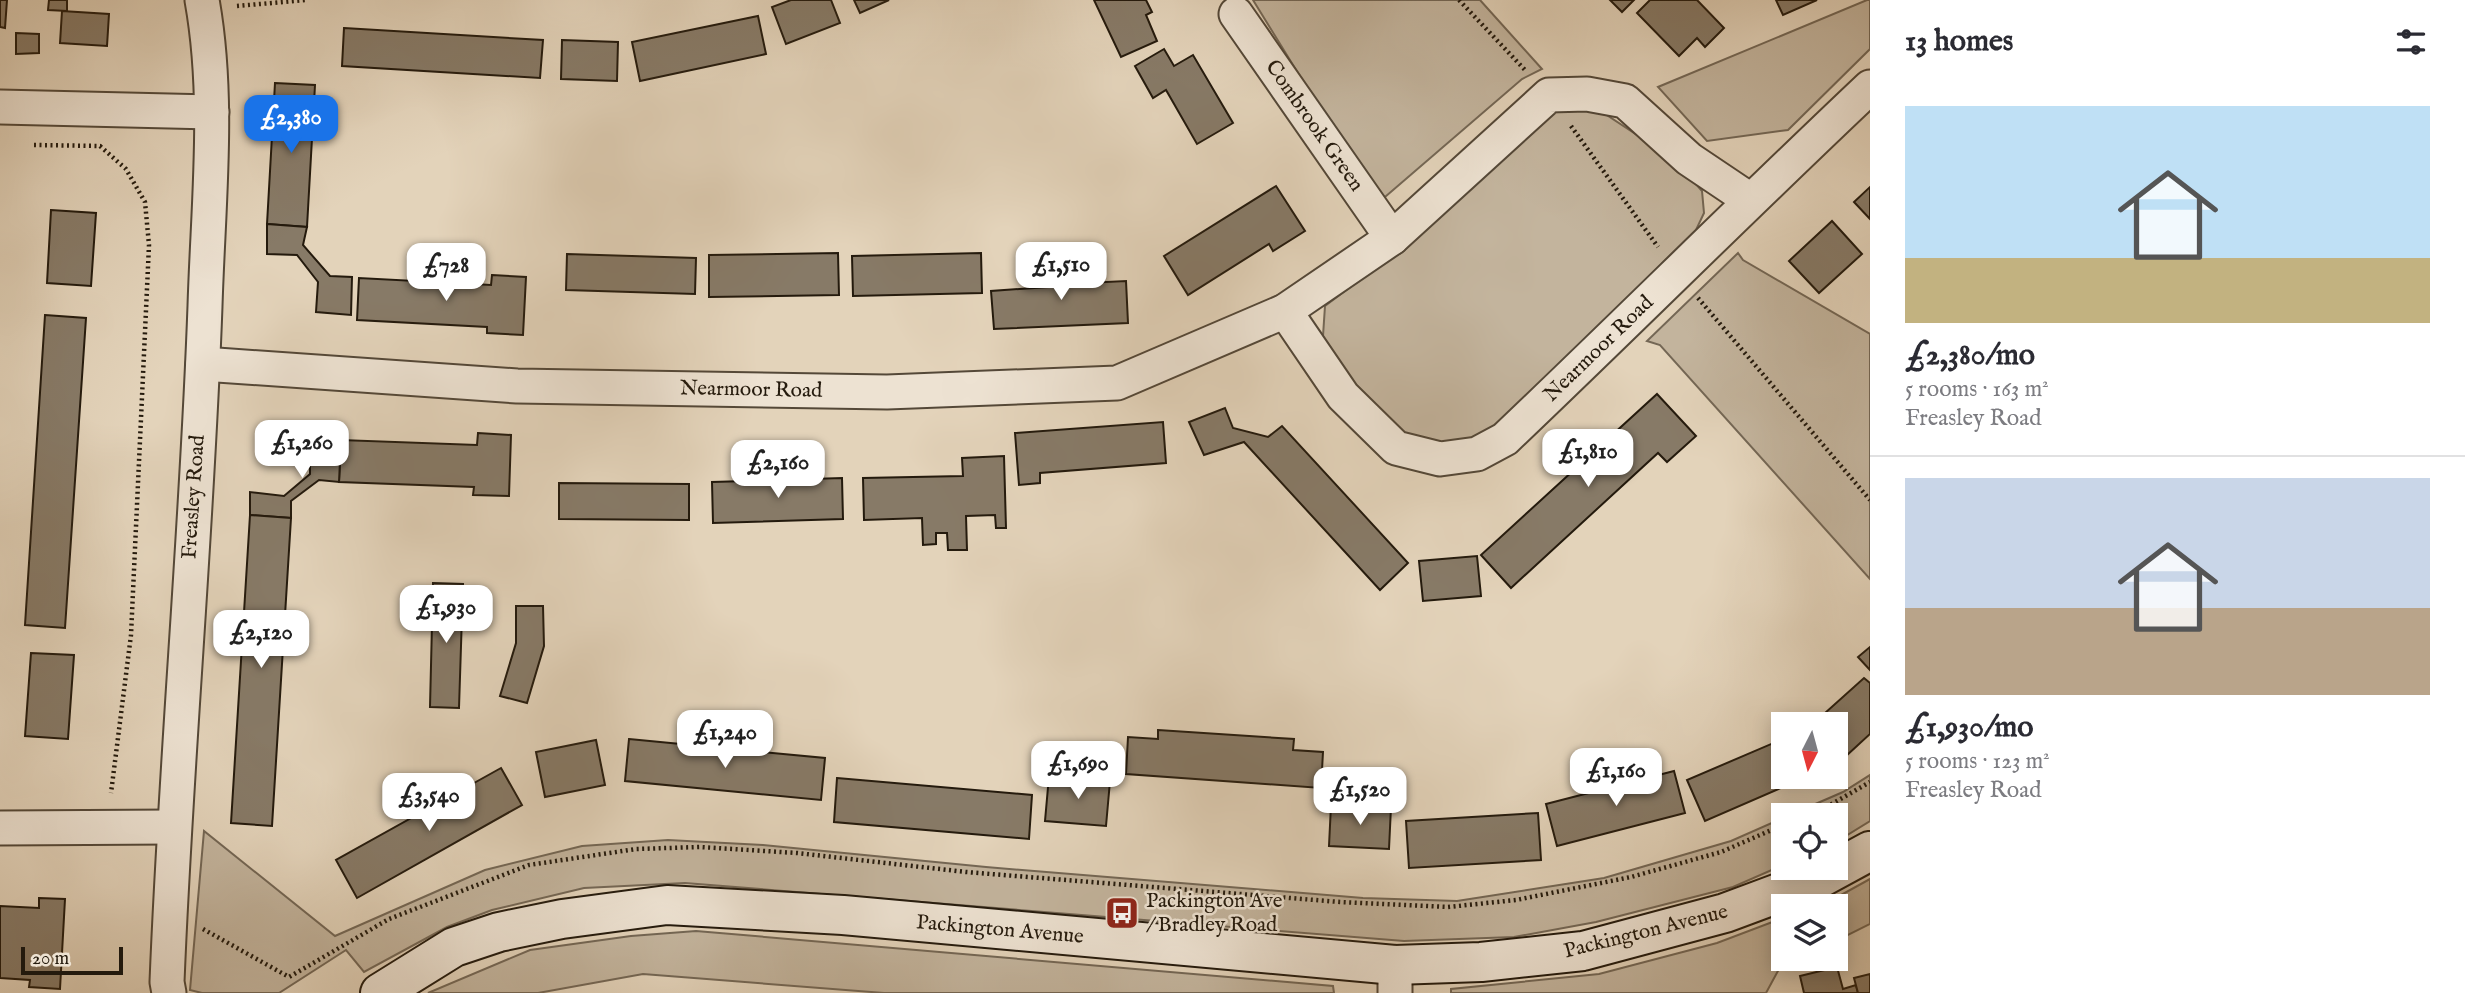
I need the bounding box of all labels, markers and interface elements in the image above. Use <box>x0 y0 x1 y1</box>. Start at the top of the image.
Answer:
text: 13 homes <box>1905 23 2013 61</box>
icon: filters <box>2392 23 2430 61</box>
street label: Combrook Green <box>1259 55 1369 197</box>
pin: £2,380 <box>234 96 348 155</box>
text: £2,380 <box>260 103 322 132</box>
icon: home <box>2105 152 2231 278</box>
pin: £1,510 <box>1004 243 1118 302</box>
pin: £728 <box>405 244 487 303</box>
text: £1,510 <box>1032 250 1090 279</box>
text: £728 <box>423 251 469 280</box>
street label: Nearmoor Road <box>1538 289 1660 408</box>
text: £2,380/mo <box>1905 337 2035 375</box>
street label: Nearmoor Road <box>680 375 823 405</box>
text: 5 rooms · 163 m² <box>1905 375 2049 404</box>
text: Freasley Road <box>1905 404 2041 433</box>
pin: £1,260 <box>245 420 359 480</box>
text: £1,260 <box>271 428 333 457</box>
pin: £1,810 <box>1531 430 1645 489</box>
street label: Freasley Road <box>176 433 212 560</box>
text: £1,810 <box>1558 437 1618 466</box>
pin: £2,160 <box>721 440 835 500</box>
text: £2,160 <box>747 448 809 477</box>
icon: home <box>2105 524 2231 650</box>
pin: £1,930 <box>389 586 503 645</box>
text: £1,930 <box>416 593 476 622</box>
pin: £2,120 <box>204 610 318 670</box>
text: £2,120 <box>229 618 293 647</box>
text: £1,930/mo <box>1905 709 2033 747</box>
pin: £1,240 <box>668 710 782 770</box>
north arrow <box>1771 712 1848 789</box>
map controls <box>1771 712 1848 971</box>
text: £1,240 <box>693 718 757 747</box>
pin: £1,690 <box>1021 742 1135 801</box>
text: 5 rooms · 123 m² <box>1905 747 2050 776</box>
pin: £1,160 <box>1559 748 1673 808</box>
text: £1,690 <box>1047 749 1109 778</box>
text: £1,160 <box>1586 756 1646 785</box>
pin: £1,520 <box>1303 768 1417 827</box>
pin: £3,540 <box>372 774 486 833</box>
text: £1,520 <box>1330 775 1390 804</box>
text: Freasley Road <box>1905 776 2041 805</box>
text: £3,540 <box>398 781 460 810</box>
button: locate <box>1771 803 1848 880</box>
place label: Packington Ave / Bradley Road <box>1146 888 1283 939</box>
bus stop icon: Packington Ave / Bradley Road <box>1103 894 1141 932</box>
button: layers <box>1771 894 1848 971</box>
street label: Packington Avenue <box>1561 899 1731 965</box>
street label: Packington Avenue <box>915 909 1085 951</box>
scale bar <box>21 944 122 976</box>
text: 20 m <box>32 947 69 971</box>

